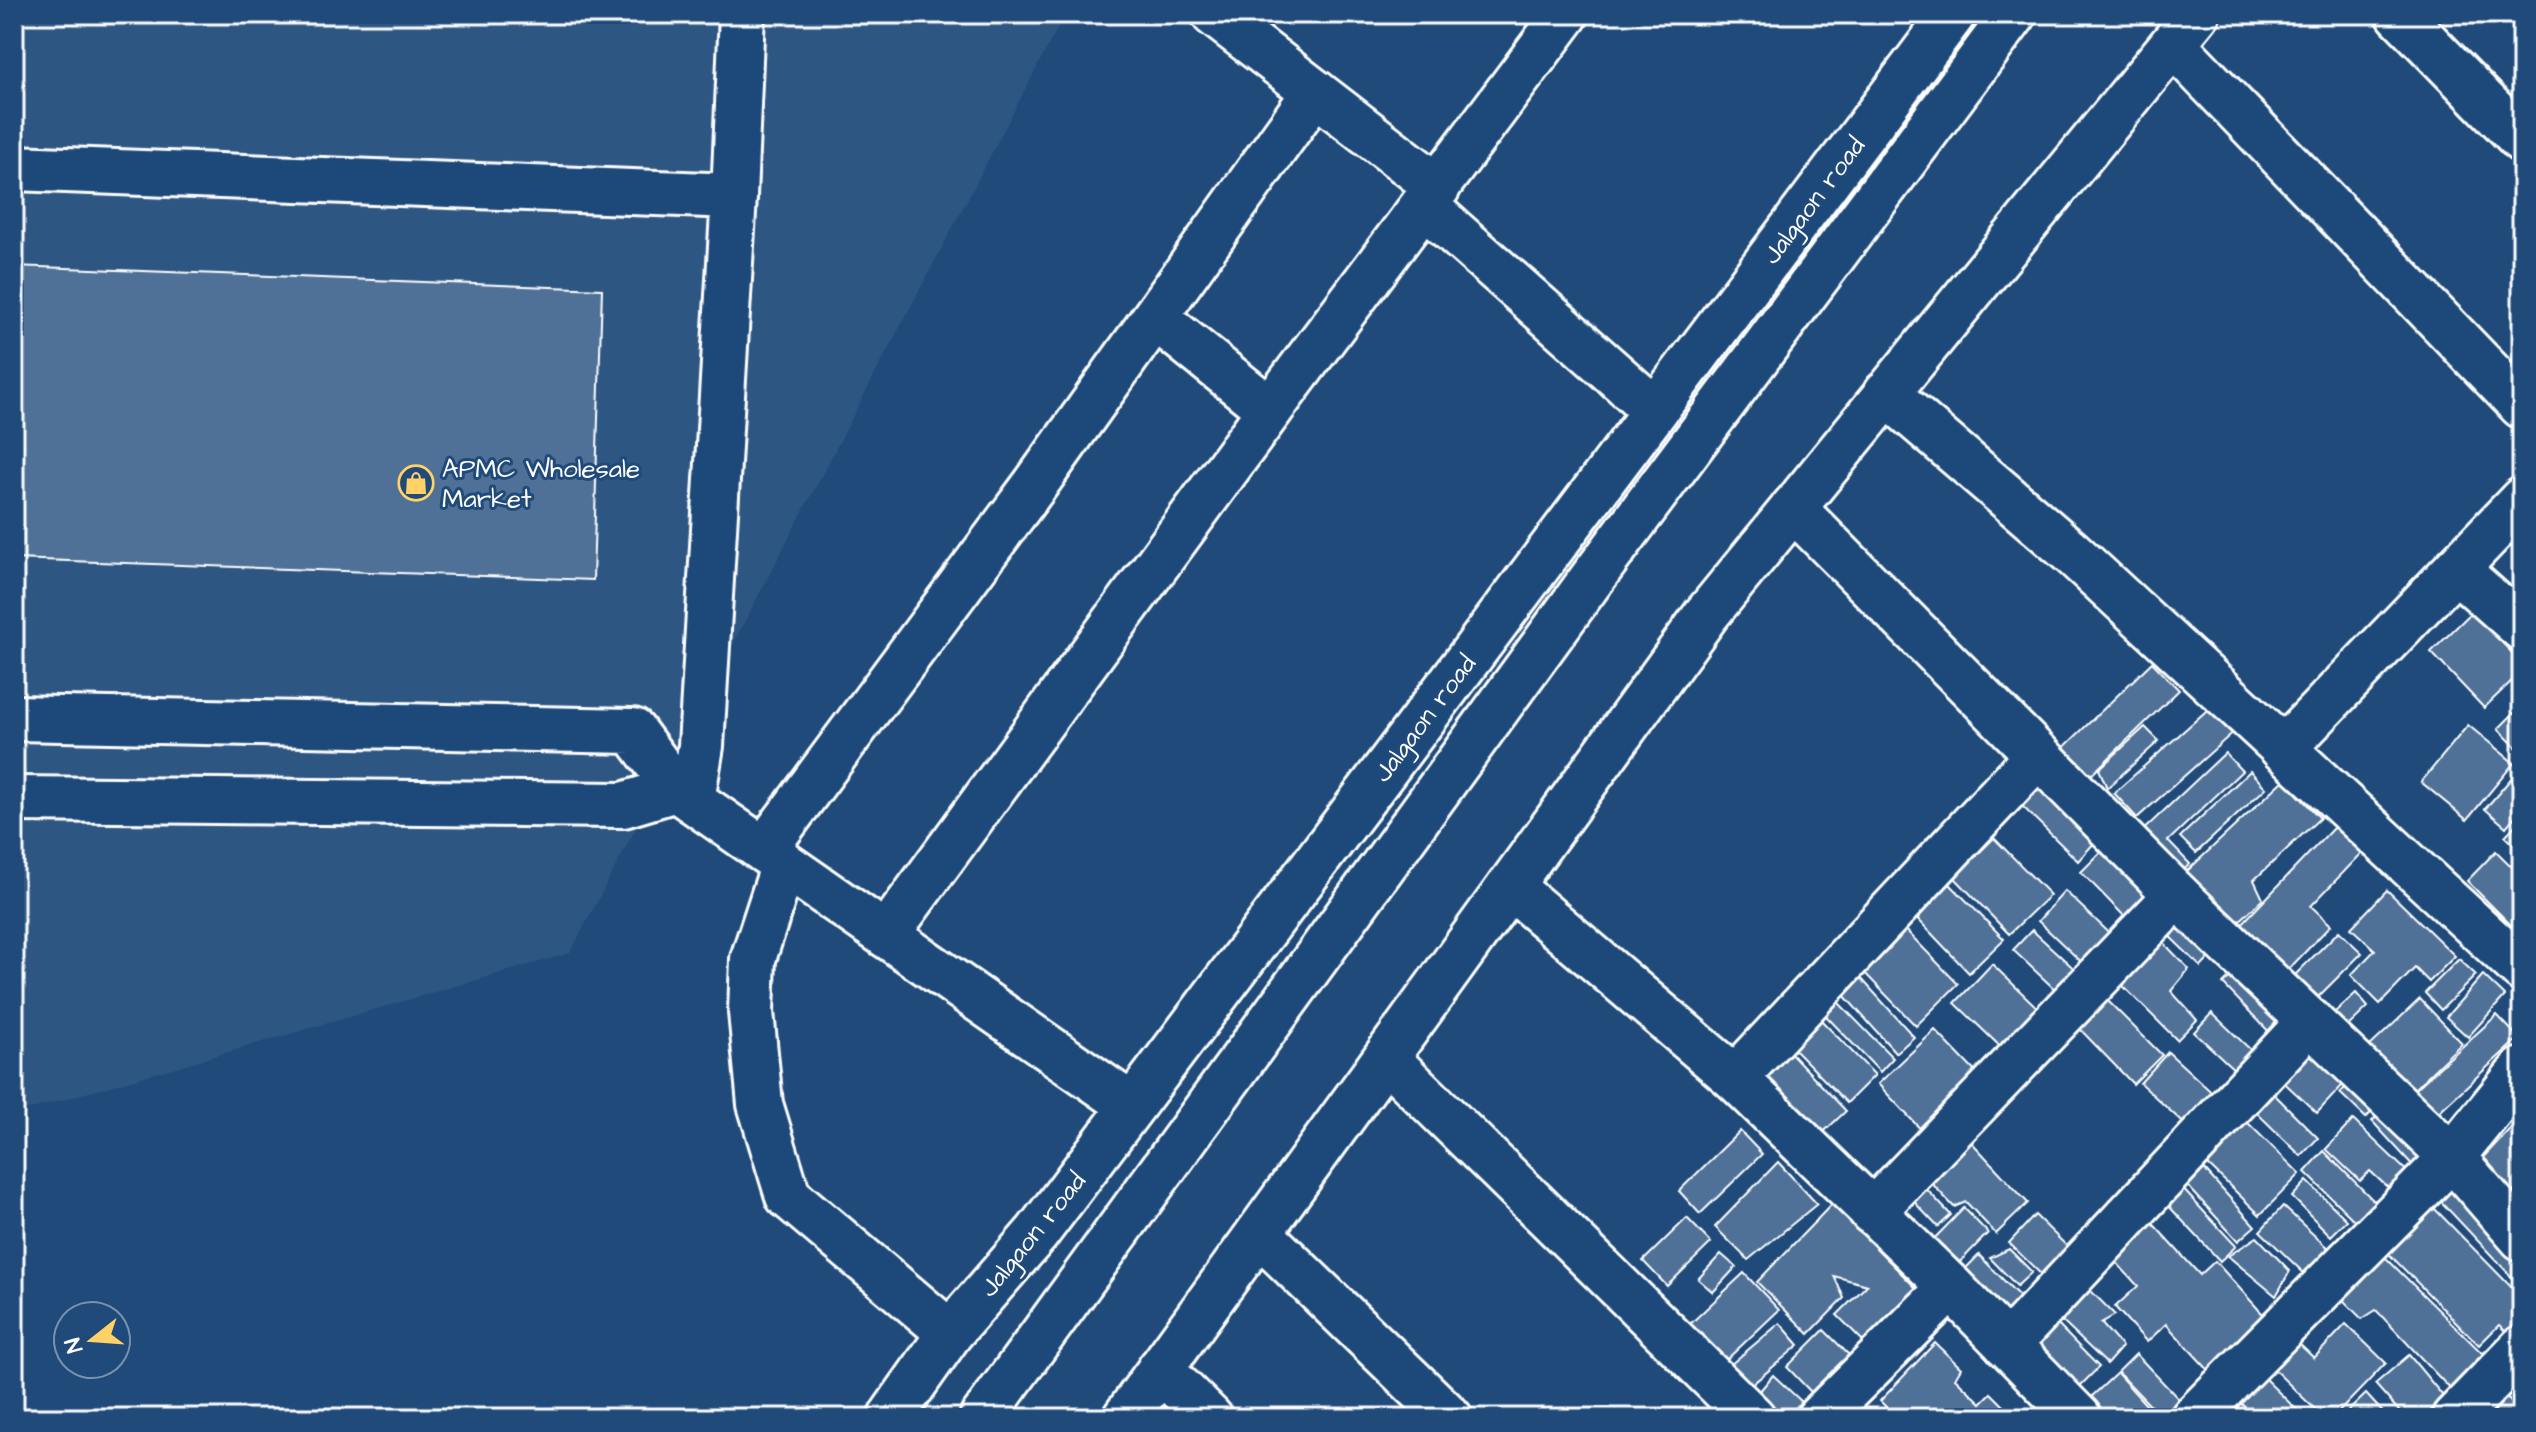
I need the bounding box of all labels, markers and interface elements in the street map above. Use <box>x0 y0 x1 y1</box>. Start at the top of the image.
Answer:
street label: Jalgaon road <box>1754 129 1875 273</box>
place label: APMC Wholesale Market <box>442 451 640 517</box>
shop icon: APMC Wholesale Market <box>397 464 435 502</box>
street label: Jalgaon road <box>1365 647 1486 791</box>
street label: Jalgaon road <box>971 1165 1096 1306</box>
north arrow <box>52 1300 132 1380</box>
text: N <box>57 1334 91 1357</box>

